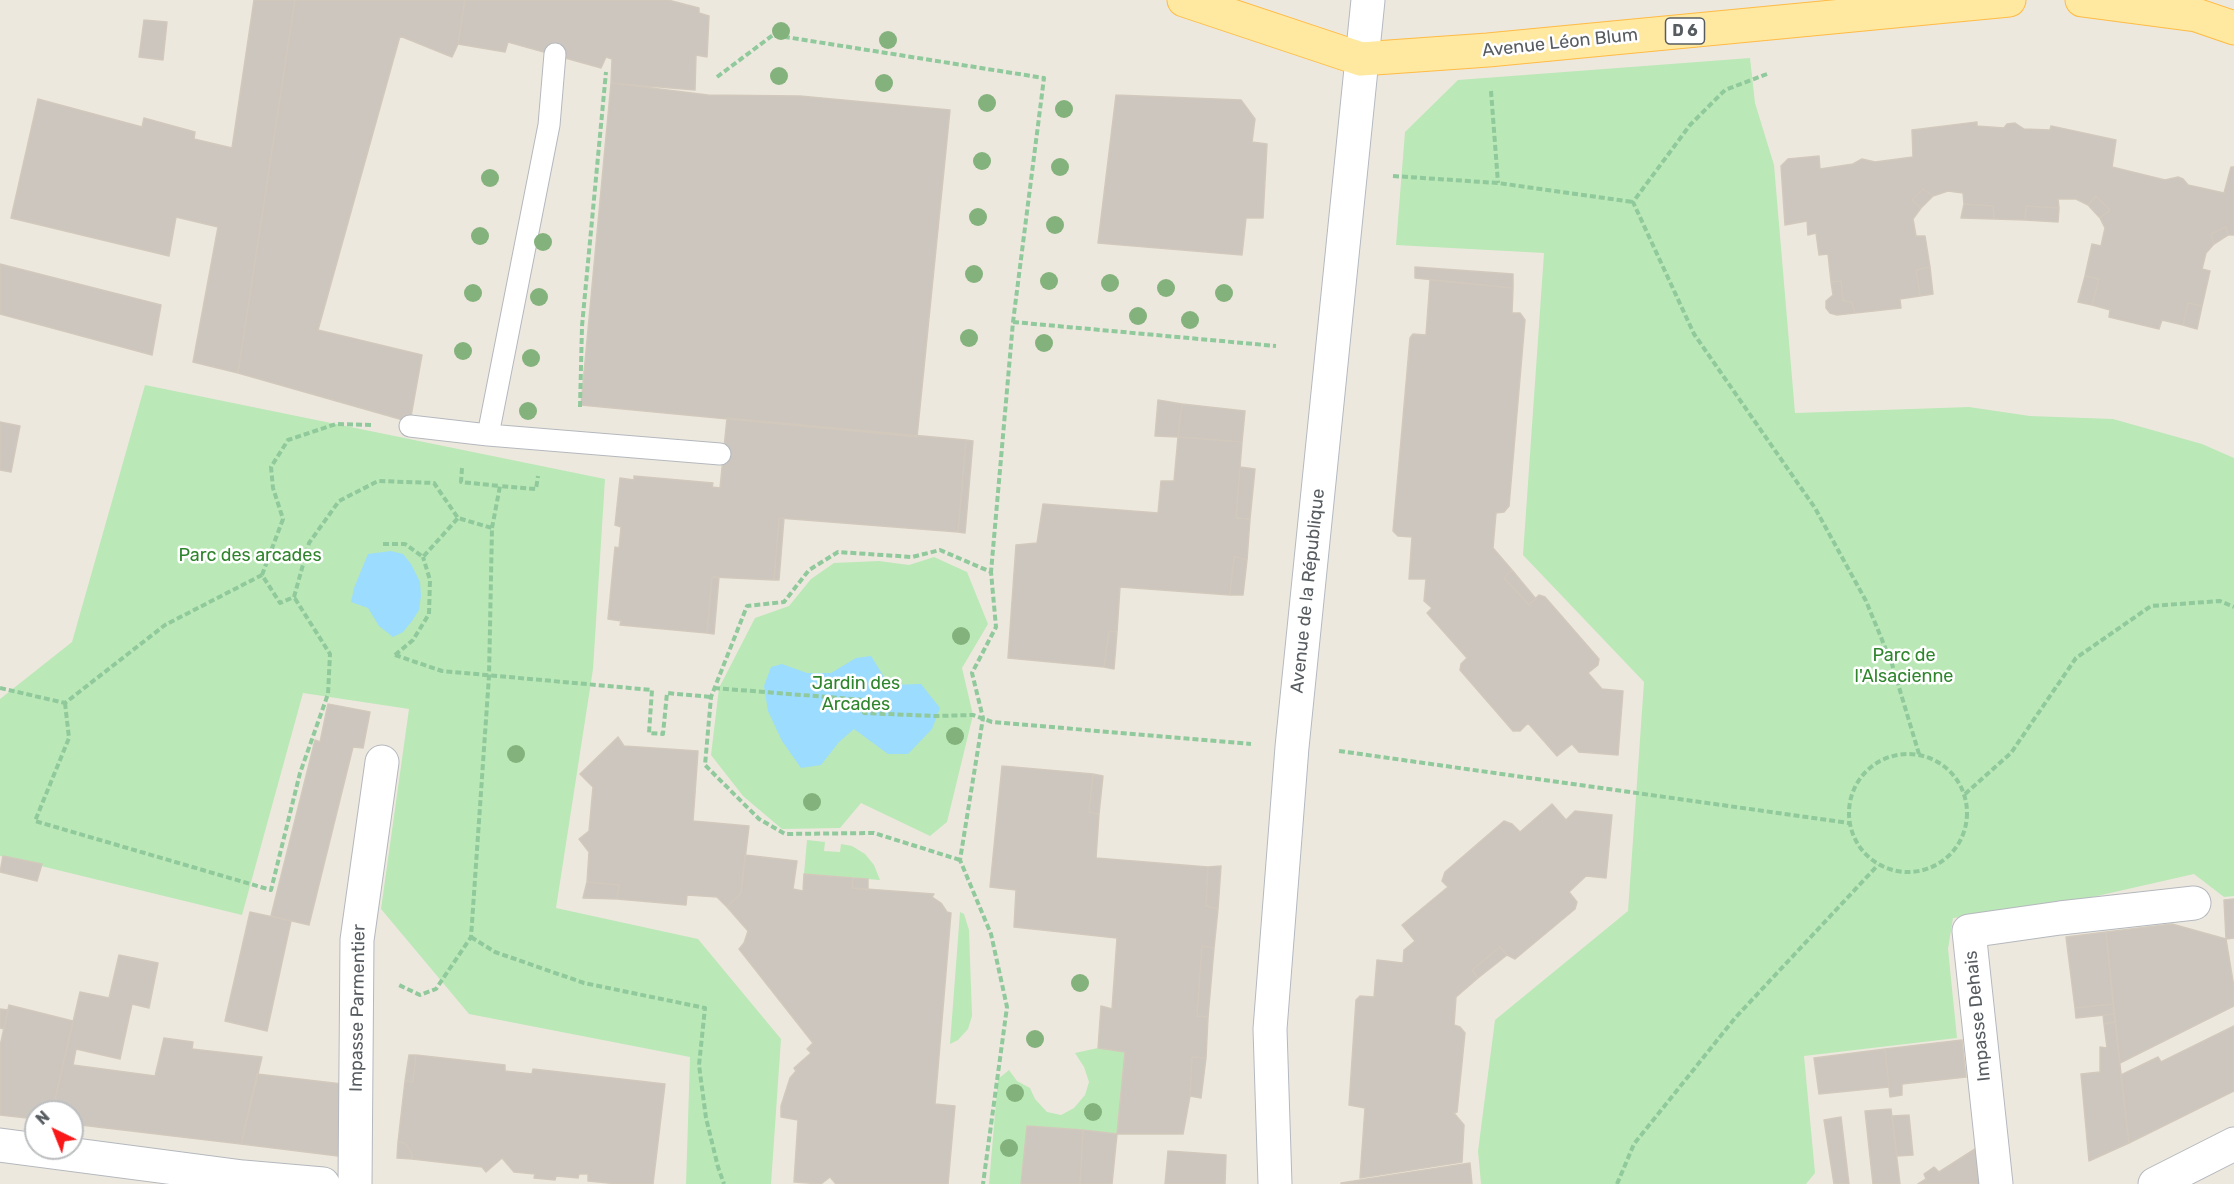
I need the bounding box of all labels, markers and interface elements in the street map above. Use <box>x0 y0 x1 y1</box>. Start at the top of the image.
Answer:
road number: D 6 <box>1666 18 1704 44</box>
street label: Avenue Léon Blum <box>1481 24 1639 62</box>
street label: Avenue de la République <box>1287 488 1329 694</box>
park label: Parc des arcades <box>178 545 322 567</box>
park label: Parc de l'Alsacienne <box>1855 645 1953 688</box>
park label: Jardin des Arcades <box>812 673 900 716</box>
street label: Impasse Parmentier <box>346 924 370 1092</box>
street label: Impasse Dehais <box>1960 950 1996 1082</box>
north arrow <box>24 1100 84 1160</box>
text: N <box>32 1107 53 1129</box>

